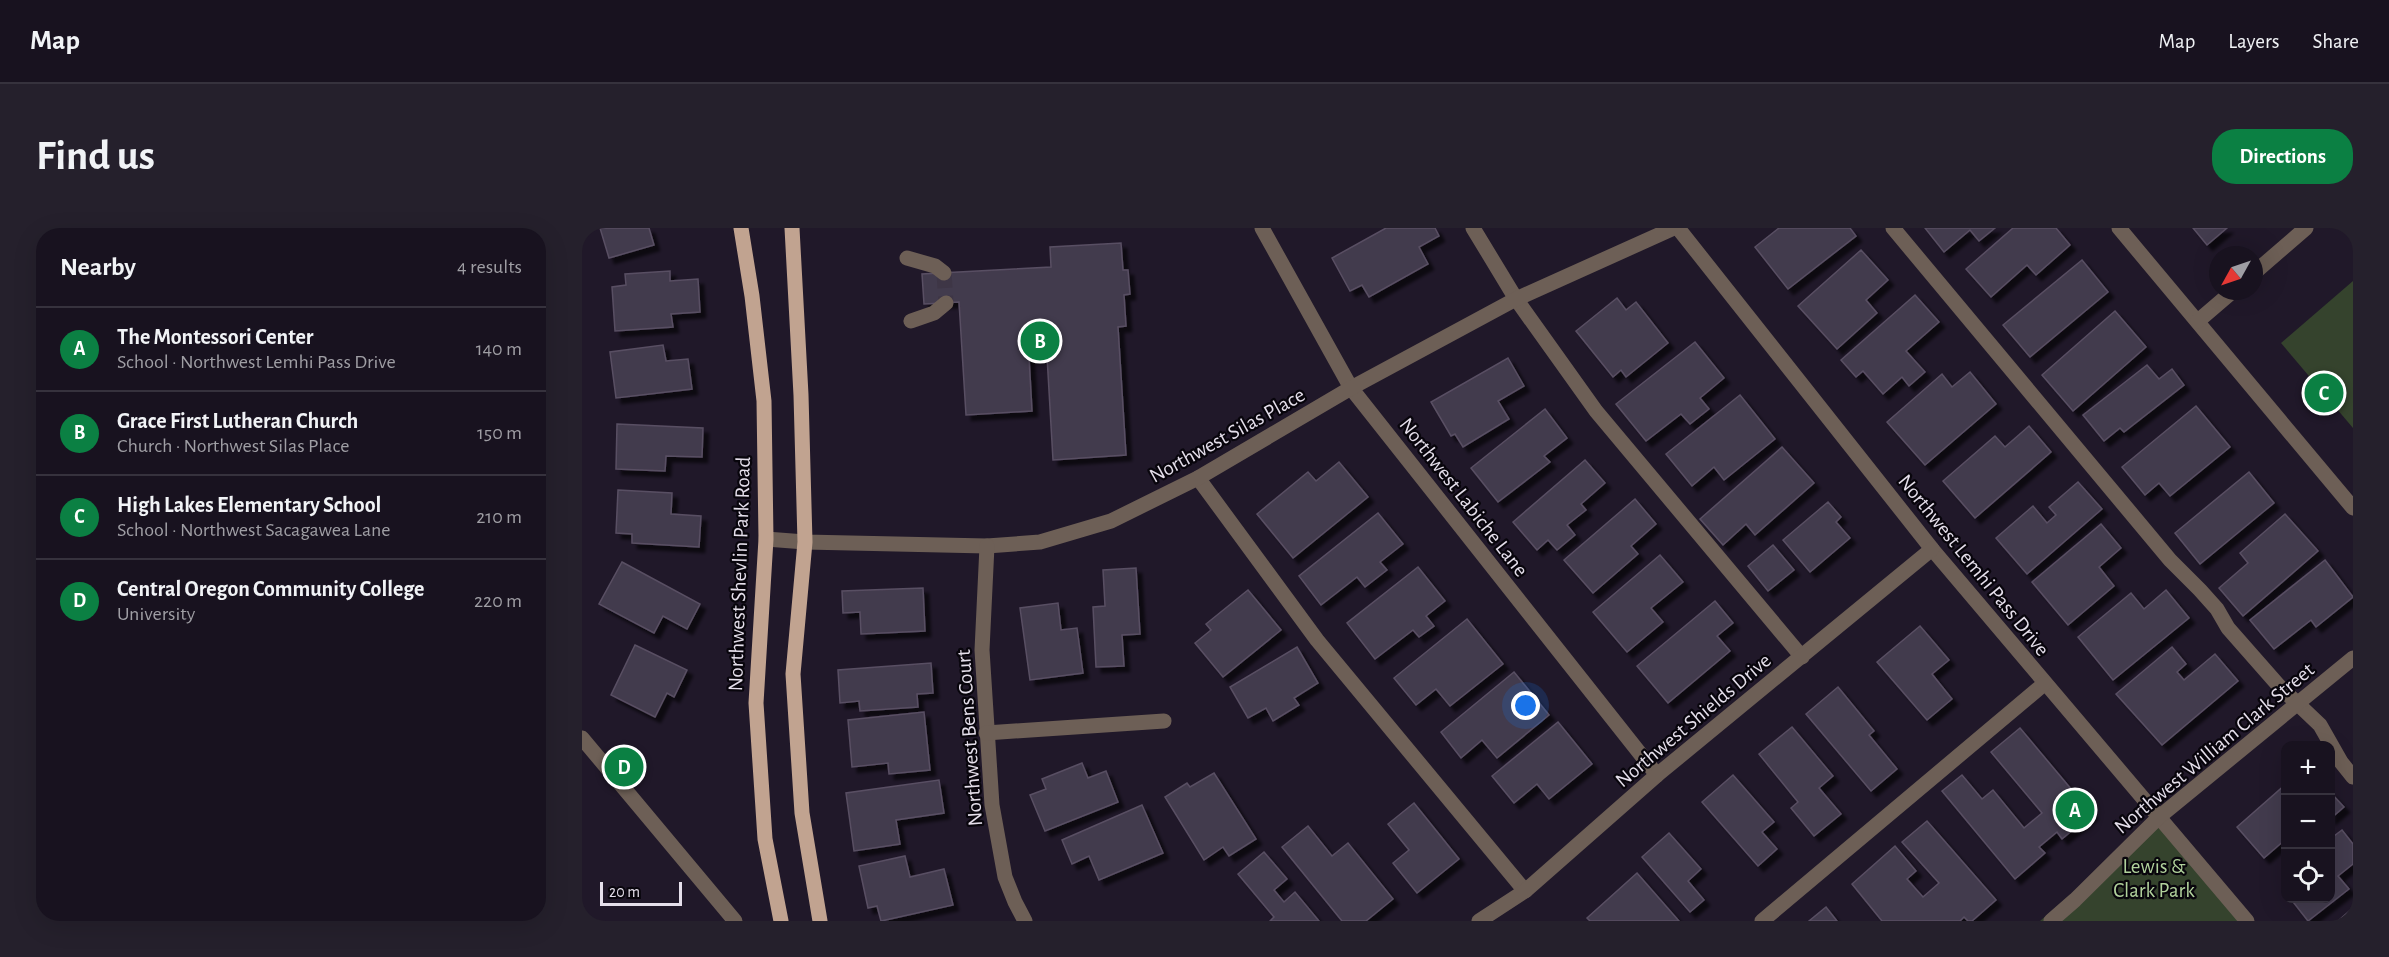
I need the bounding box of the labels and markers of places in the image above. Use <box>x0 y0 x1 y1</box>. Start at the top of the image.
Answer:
pin: B <box>1020 318 1060 364</box>
pin: C <box>2304 370 2344 416</box>
pin: D <box>604 744 644 790</box>
pin: A <box>2056 788 2094 832</box>

